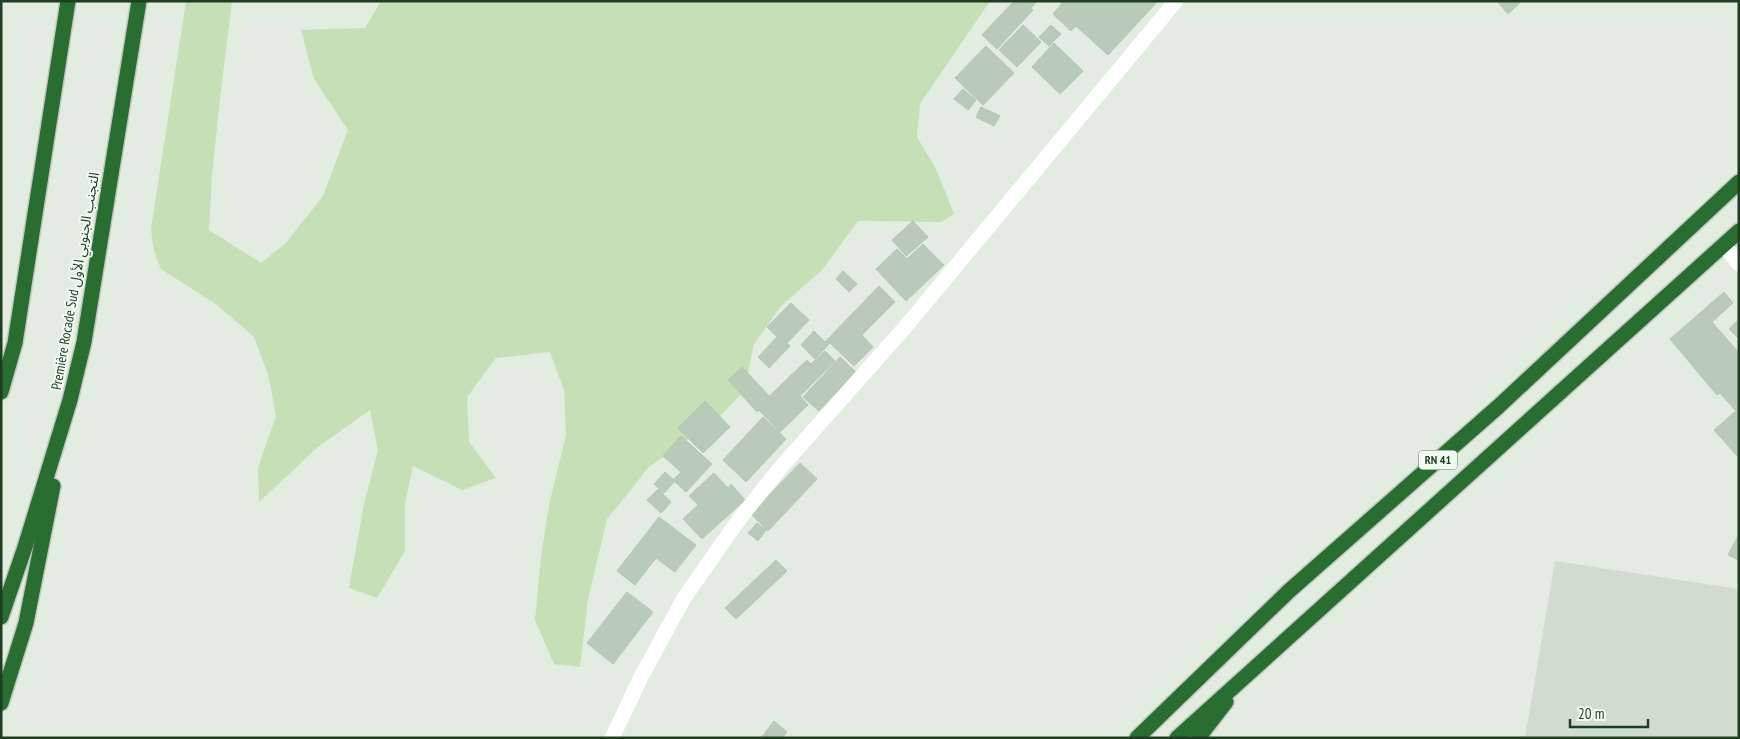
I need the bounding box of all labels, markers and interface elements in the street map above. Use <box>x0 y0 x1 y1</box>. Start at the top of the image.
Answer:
street label: Première Rocade Sud التجنب الجنوبي الأول <box>47 171 105 392</box>
road number: RN 41 <box>1419 450 1457 470</box>
scale bar <box>1570 696 1648 728</box>
text: 20 m <box>1578 704 1604 723</box>

